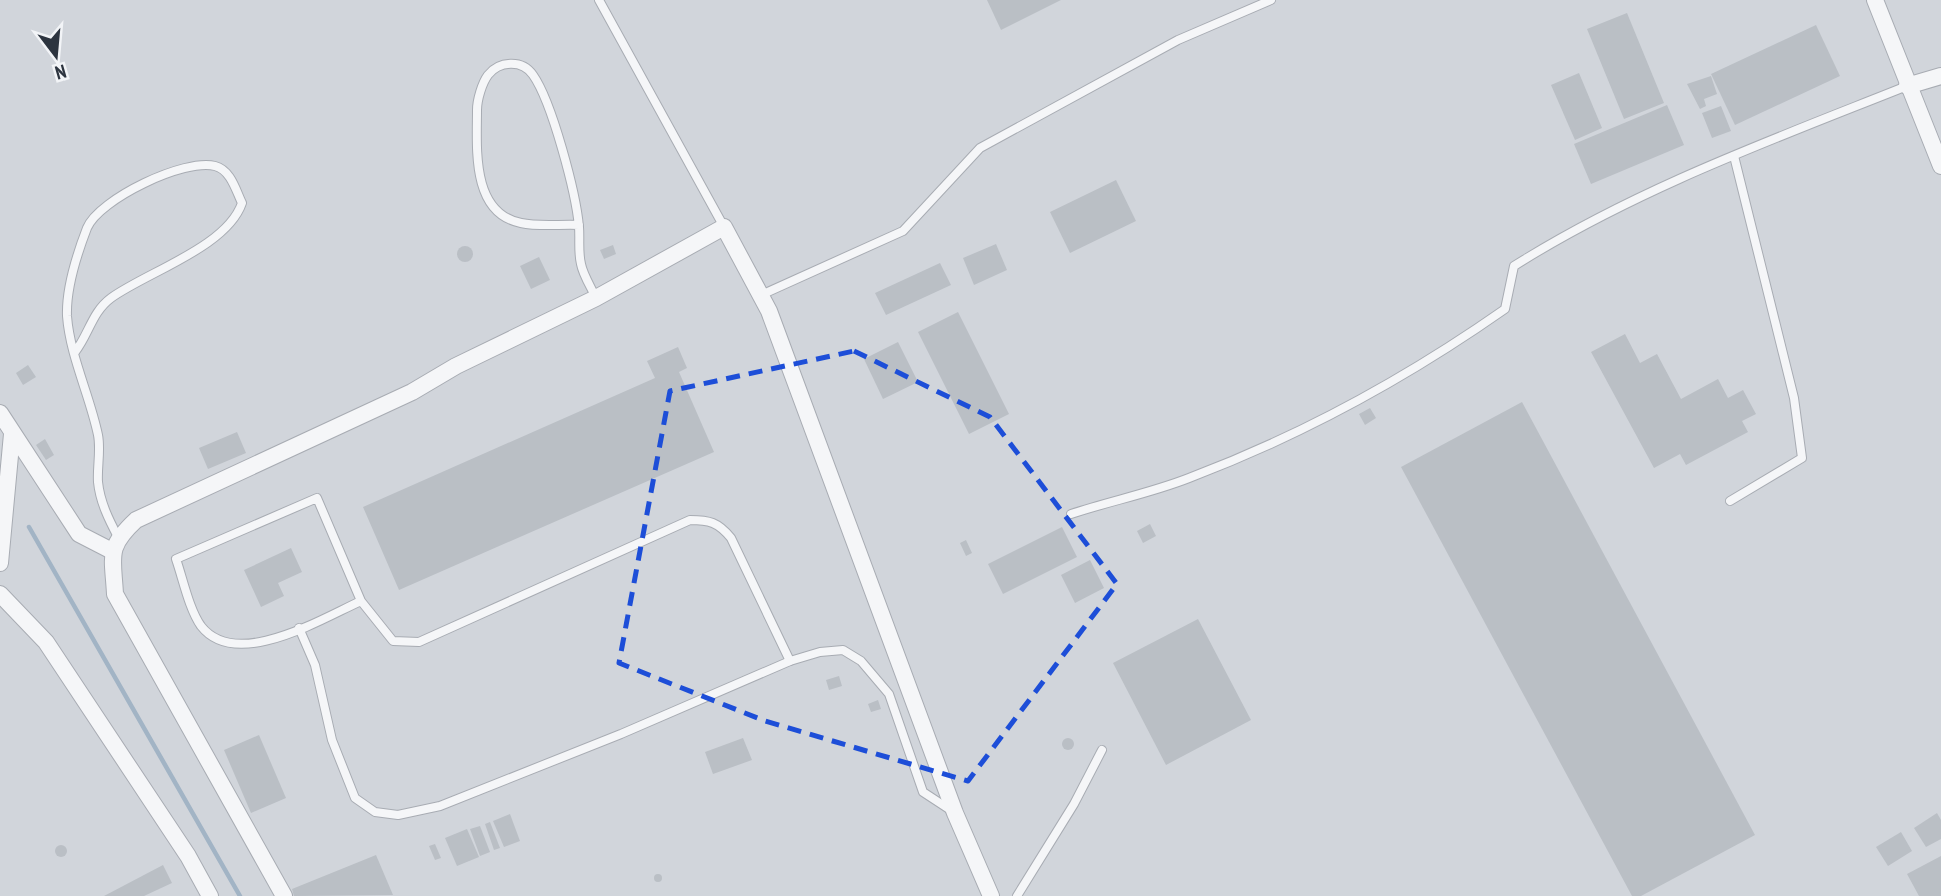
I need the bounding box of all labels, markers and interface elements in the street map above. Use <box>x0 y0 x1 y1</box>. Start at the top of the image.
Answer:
north arrow <box>21 21 91 91</box>
text: N <box>52 59 69 85</box>

